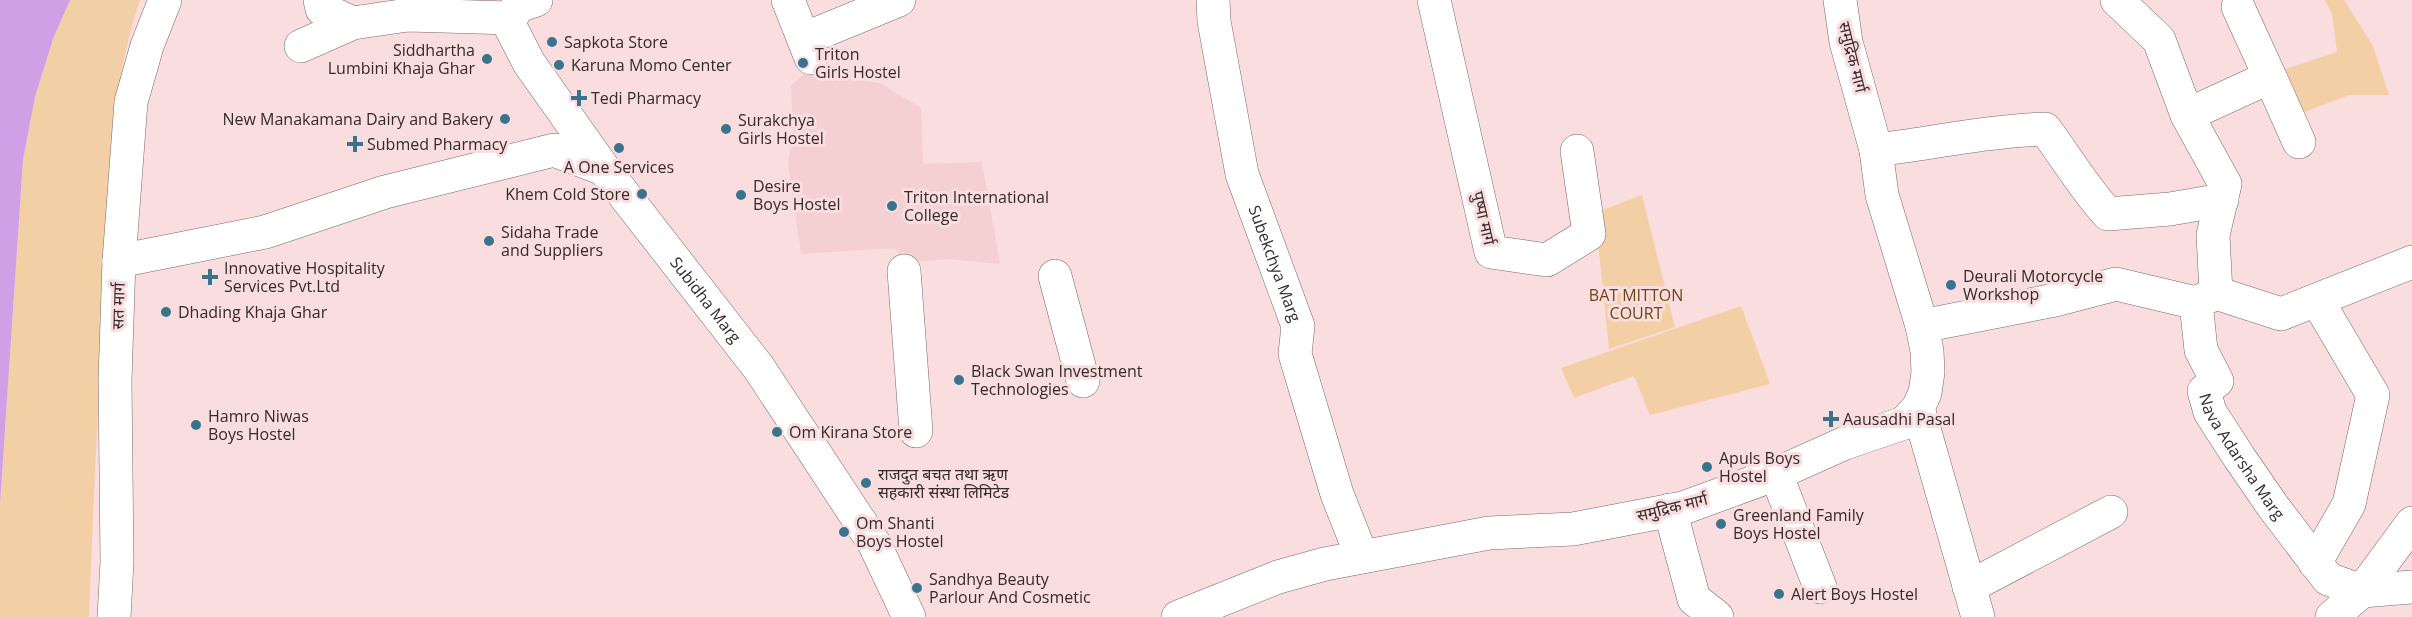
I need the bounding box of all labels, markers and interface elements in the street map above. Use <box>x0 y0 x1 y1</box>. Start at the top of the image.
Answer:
street label: समुद्रिक मार्ग <box>1834 19 1873 96</box>
place label: Sapkota Store <box>564 31 668 53</box>
marker: Sapkota Store <box>545 35 559 49</box>
place label: Siddhartha Lumbini Khaja Ghar <box>328 39 475 79</box>
place label: Triton Girls Hostel <box>815 43 901 83</box>
marker: Siddhartha Lumbini Khaja Ghar <box>480 52 494 66</box>
place label: Karuna Momo Center <box>571 54 732 76</box>
marker: Triton Girls Hostel <box>796 56 810 70</box>
marker: Karuna Momo Center <box>552 58 566 72</box>
place label: Tedi Pharmacy <box>591 87 702 109</box>
marker: Tedi Pharmacy <box>572 91 586 105</box>
place label: New Manakamana Dairy and Bakery <box>223 108 494 130</box>
place label: Surakchya Girls Hostel <box>738 109 824 149</box>
marker: New Manakamana Dairy and Bakery <box>498 112 512 126</box>
marker: Surakchya Girls Hostel <box>719 122 733 136</box>
place label: Submed Pharmacy <box>367 133 508 155</box>
marker: Submed Pharmacy <box>348 137 362 151</box>
marker: A One Services <box>612 141 626 155</box>
place label: A One Services <box>564 156 674 178</box>
place label: Desire Boys Hostel <box>753 175 841 215</box>
place label: Khem Cold Store <box>505 183 630 205</box>
place label: Triton International College <box>904 186 1049 226</box>
marker: Khem Cold Store <box>635 187 649 201</box>
marker: Desire Boys Hostel <box>734 188 748 202</box>
street label: पुष्पा मार्ग <box>1467 189 1501 248</box>
marker: Triton International College <box>885 199 899 213</box>
street label: Subekchya Marg <box>1243 202 1307 325</box>
place label: Sidaha Trade and Suppliers <box>501 221 603 261</box>
marker: Sidaha Trade and Suppliers <box>482 234 496 248</box>
street label: Subidha Marg <box>665 252 746 348</box>
place label: Innovative Hospitality Services Pvt.Ltd <box>224 257 386 297</box>
place label: Deurali Motorcycle Workshop <box>1963 265 2103 305</box>
marker: Innovative Hospitality Services Pvt.Ltd <box>201 268 219 286</box>
marker: Deurali Motorcycle Workshop <box>1944 278 1958 292</box>
street label: सत मार्ग <box>106 281 130 330</box>
park label: BAT MITTON COURT <box>1589 284 1683 324</box>
place label: Dhading Khaja Ghar <box>178 301 328 323</box>
marker: Dhading Khaja Ghar <box>159 305 173 319</box>
place label: Black Swan Investment Technologies <box>971 360 1143 400</box>
marker: Black Swan Investment Technologies <box>952 373 966 387</box>
street label: Nava Adarsha Marg <box>2194 390 2290 524</box>
place label: Hamro Niwas Boys Hostel <box>208 405 309 445</box>
place label: Aausadhi Pasal <box>1843 408 1955 430</box>
marker: Aausadhi Pasal <box>1824 412 1838 426</box>
marker: Hamro Niwas Boys Hostel <box>189 418 203 432</box>
place label: Om Kirana Store <box>789 421 912 443</box>
marker: Om Kirana Store <box>770 425 784 439</box>
place label: Apuls Boys Hostel <box>1719 447 1800 487</box>
marker: Apuls Boys Hostel <box>1700 460 1714 474</box>
place label: राजदुत बचत तथा ऋण सहकारी संस्था लिमिटेड <box>878 463 1010 503</box>
marker: राजदुत बचत तथा ऋण सहकारी संस्था लिमिटेड <box>859 476 873 490</box>
street label: समुद्रिक मार्ग <box>1634 487 1711 526</box>
place label: Greenland Family Boys Hostel <box>1733 504 1865 544</box>
place label: Om Shanti Boys Hostel <box>856 512 944 552</box>
marker: Greenland Family Boys Hostel <box>1714 517 1728 531</box>
marker: Om Shanti Boys Hostel <box>837 525 851 539</box>
place label: Sandhya Beauty Parlour And Cosmetic <box>929 568 1091 608</box>
marker: Sandhya Beauty Parlour And Cosmetic <box>910 581 924 595</box>
place label: Alert Boys Hostel <box>1791 583 1918 605</box>
marker: Alert Boys Hostel <box>1772 587 1786 601</box>

